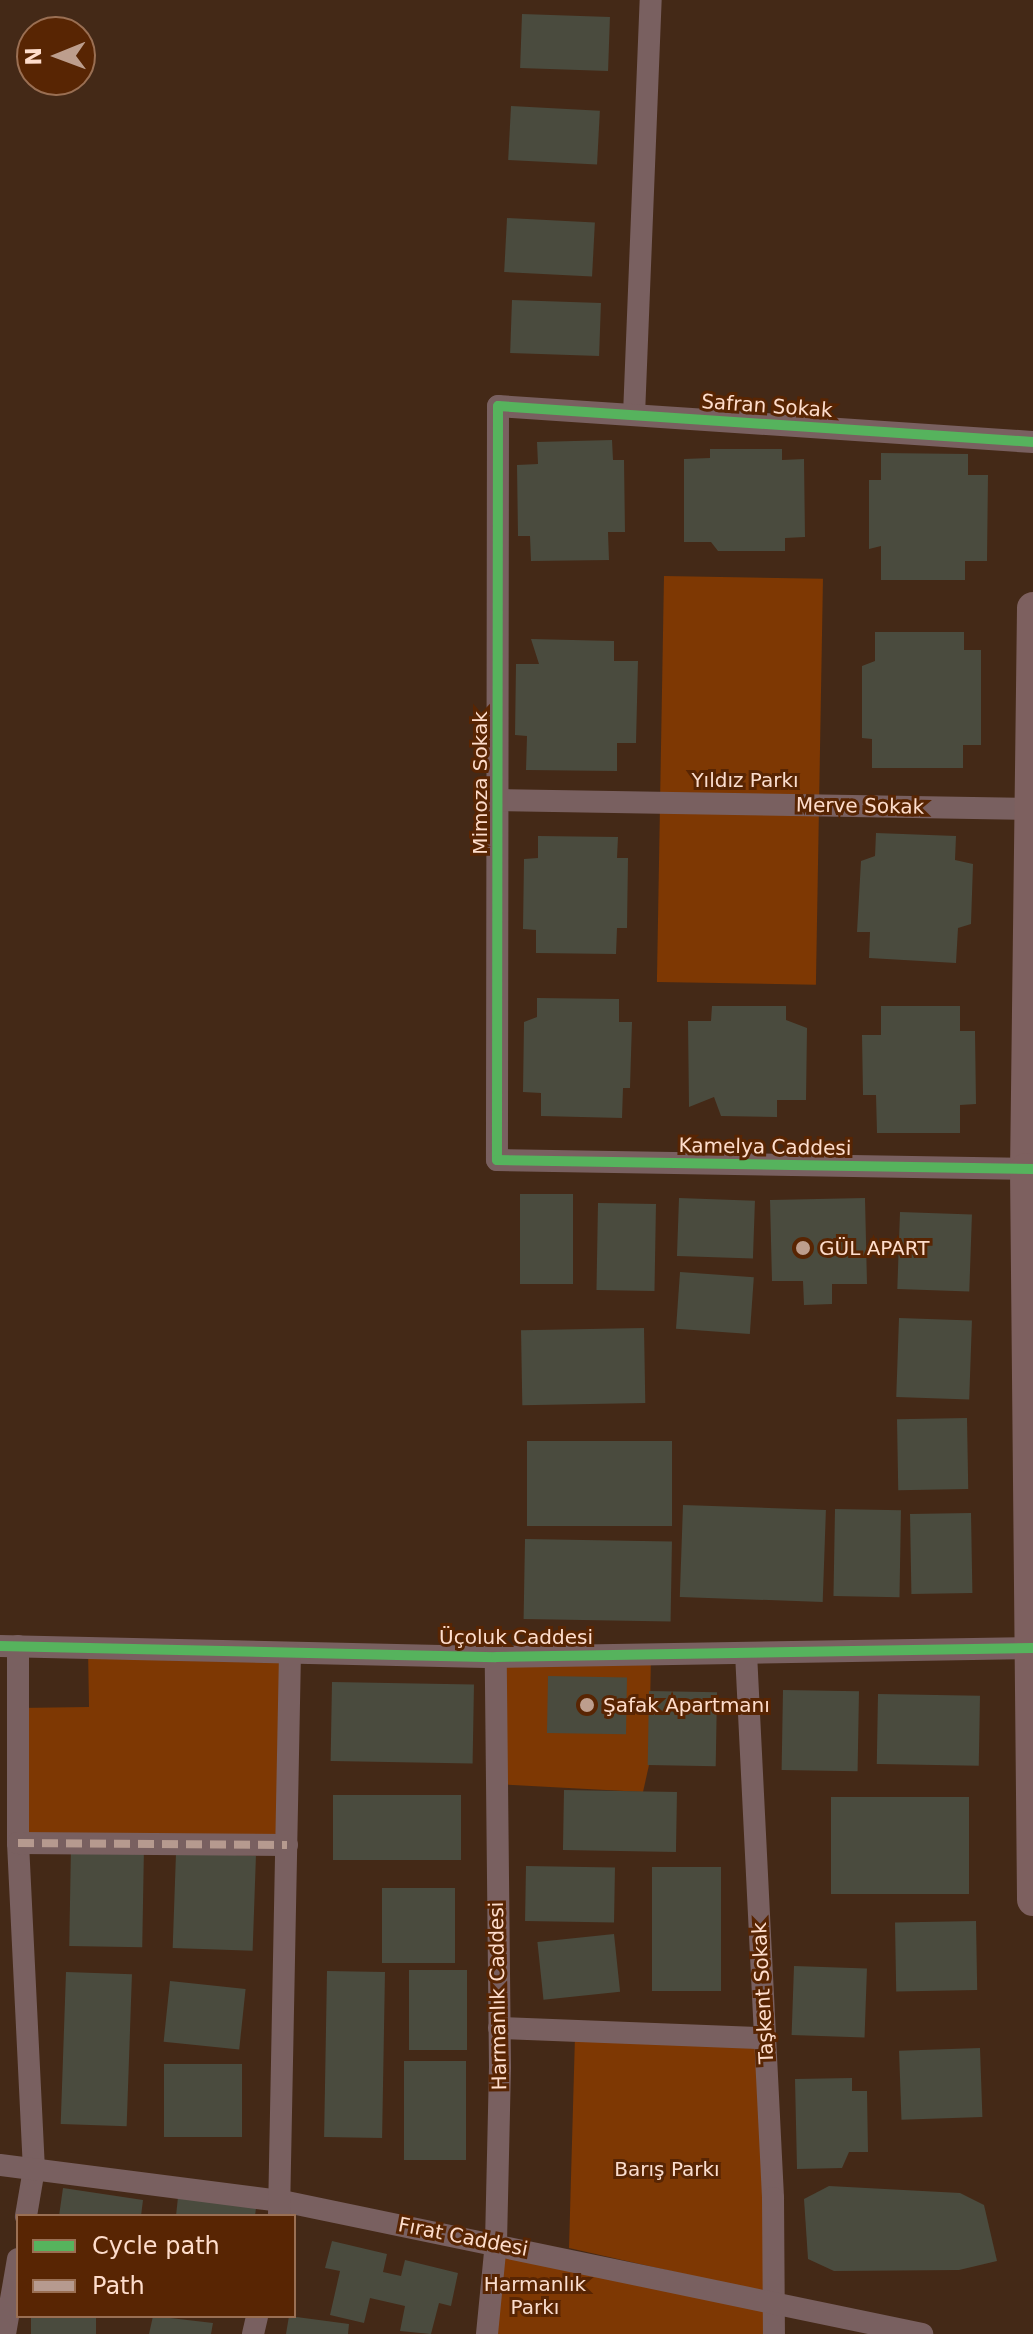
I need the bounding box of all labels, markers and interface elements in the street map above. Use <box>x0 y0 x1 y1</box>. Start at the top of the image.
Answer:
north arrow <box>16 16 96 96</box>
text: N <box>21 47 46 66</box>
street label: Safran Sokak <box>701 389 833 423</box>
street label: Mimoza Sokak <box>468 711 492 855</box>
park label: Yıldız Parkı <box>691 768 799 792</box>
street label: Merve Sokak <box>796 793 924 819</box>
street label: Kamelya Caddesi <box>678 1133 852 1161</box>
place label: GÜL APART <box>819 1236 929 1260</box>
marker: GÜL APART <box>794 1239 812 1257</box>
street label: Üçoluk Caddesi <box>439 1625 593 1649</box>
place label: Şafak Apartmanı <box>603 1693 770 1717</box>
marker: Şafak Apartmanı <box>578 1696 596 1714</box>
street label: Harmanlık Caddesi <box>484 1902 512 2090</box>
street label: Taşkent Sokak <box>747 1922 779 2064</box>
park label: Barış Parkı <box>614 2157 720 2181</box>
street label: Fırat Caddesi <box>396 2213 530 2261</box>
legend <box>16 2214 296 2318</box>
text: Cycle path <box>92 2232 220 2260</box>
text: Path <box>92 2272 145 2300</box>
park label: Harmanlık Parkı <box>484 2273 586 2320</box>

